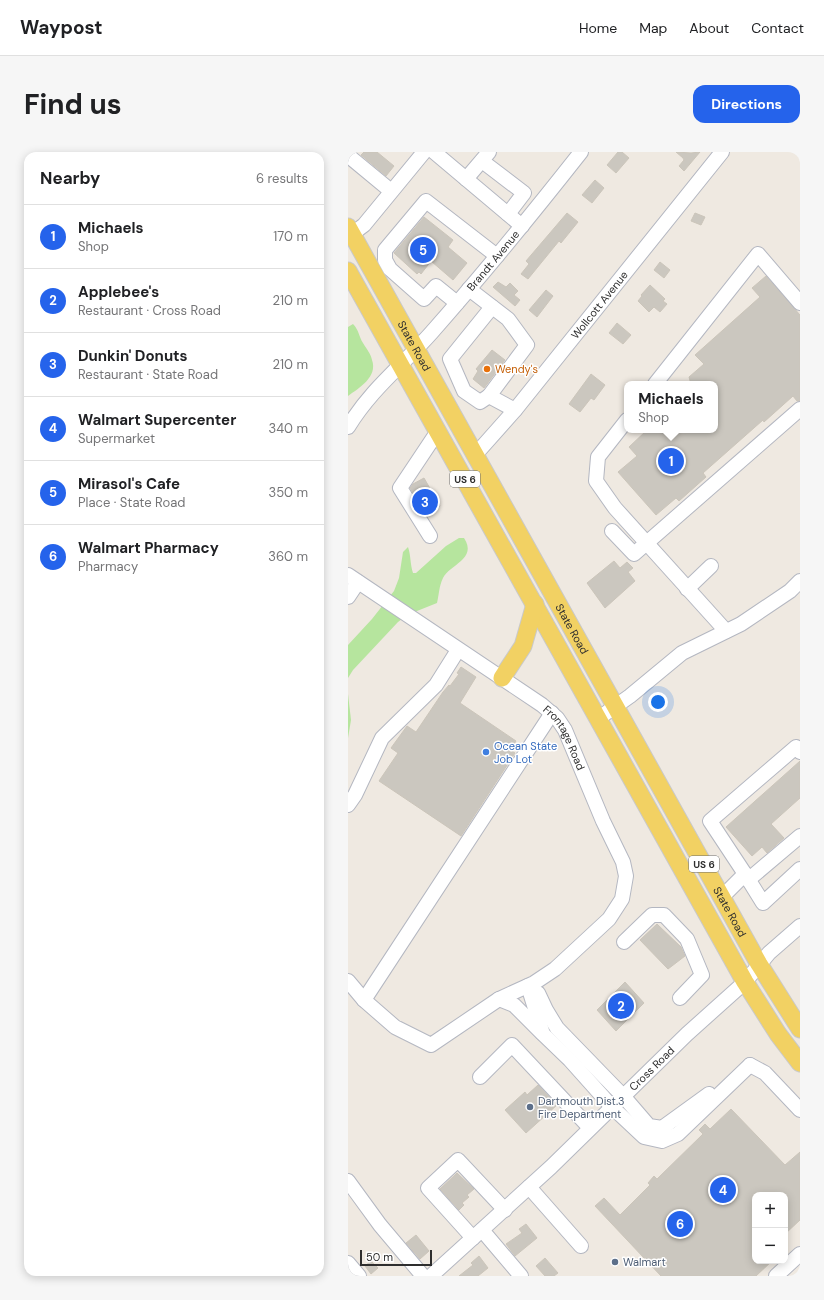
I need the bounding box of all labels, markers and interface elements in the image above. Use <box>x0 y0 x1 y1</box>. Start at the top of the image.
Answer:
text: Waypost <box>20 15 103 40</box>
text: Home <box>579 19 617 37</box>
text: Map <box>639 19 667 37</box>
text: About <box>689 19 729 37</box>
text: Contact <box>751 19 804 37</box>
button: Directions <box>693 85 800 123</box>
text: Find us <box>24 86 122 123</box>
text: Nearby <box>40 167 100 189</box>
text: 6 results <box>256 170 308 187</box>
text: Michaels <box>78 218 144 238</box>
street label: Brandt Avenue <box>464 227 522 294</box>
text: 1 <box>51 228 55 245</box>
text: 170 m <box>273 228 308 245</box>
pin: 5 <box>410 235 436 265</box>
text: Shop <box>78 238 109 255</box>
street label: Wollcott Avenue <box>568 268 631 342</box>
text: Applebee's <box>78 282 159 302</box>
text: 2 <box>49 292 57 309</box>
text: 210 m <box>273 292 308 309</box>
text: Restaurant · Cross Road <box>78 302 221 319</box>
street label: State Road <box>395 318 434 374</box>
text: Dunkin' Donuts <box>78 346 188 366</box>
text: 3 <box>49 356 57 373</box>
text: 210 m <box>273 356 308 373</box>
place label: Wendy's <box>495 362 538 376</box>
marker: Wendy's <box>482 364 492 374</box>
text: Restaurant · State Road <box>78 366 218 383</box>
popup <box>624 381 718 433</box>
text: Michaels <box>638 389 704 409</box>
text: Shop <box>638 409 669 426</box>
text: Walmart Supercenter <box>78 410 236 430</box>
text: 4 <box>49 420 57 437</box>
text: 340 m <box>268 420 308 437</box>
text: Supermarket <box>78 430 155 447</box>
pin: 1 <box>658 446 684 476</box>
road number: US 6 <box>450 471 480 487</box>
text: Mirasol's Cafe <box>78 474 180 494</box>
text: 5 <box>49 484 57 501</box>
text: 350 m <box>268 484 308 501</box>
pin: 3 <box>412 487 438 517</box>
text: Place · State Road <box>78 494 185 511</box>
text: Walmart Pharmacy <box>78 538 219 558</box>
text: 6 <box>49 548 57 565</box>
text: 360 m <box>268 548 308 565</box>
text: Pharmacy <box>78 558 138 575</box>
street label: State Road <box>552 601 592 656</box>
your location <box>648 692 668 712</box>
street label: Frontage Road <box>540 702 588 772</box>
place label: Ocean State Job Lot <box>494 739 557 766</box>
marker: Ocean State Job Lot <box>481 747 491 757</box>
road number: US 6 <box>689 856 719 872</box>
street label: State Road <box>710 884 750 939</box>
pin: 2 <box>608 991 634 1021</box>
street label: Cross Road <box>626 1043 677 1094</box>
place label: Dartmouth Dist.3 Fire Department <box>538 1094 625 1121</box>
marker: Dartmouth Dist.3 Fire Department <box>525 1102 535 1112</box>
pin: 4 <box>710 1175 736 1205</box>
map controls <box>752 1192 788 1264</box>
button: + <box>752 1192 788 1228</box>
pin: 6 <box>667 1209 693 1239</box>
button: − <box>752 1228 788 1264</box>
scale bar <box>360 1248 432 1267</box>
text: 50 m <box>366 1250 393 1264</box>
place label: Walmart <box>623 1255 666 1269</box>
marker: Walmart <box>610 1257 620 1267</box>

